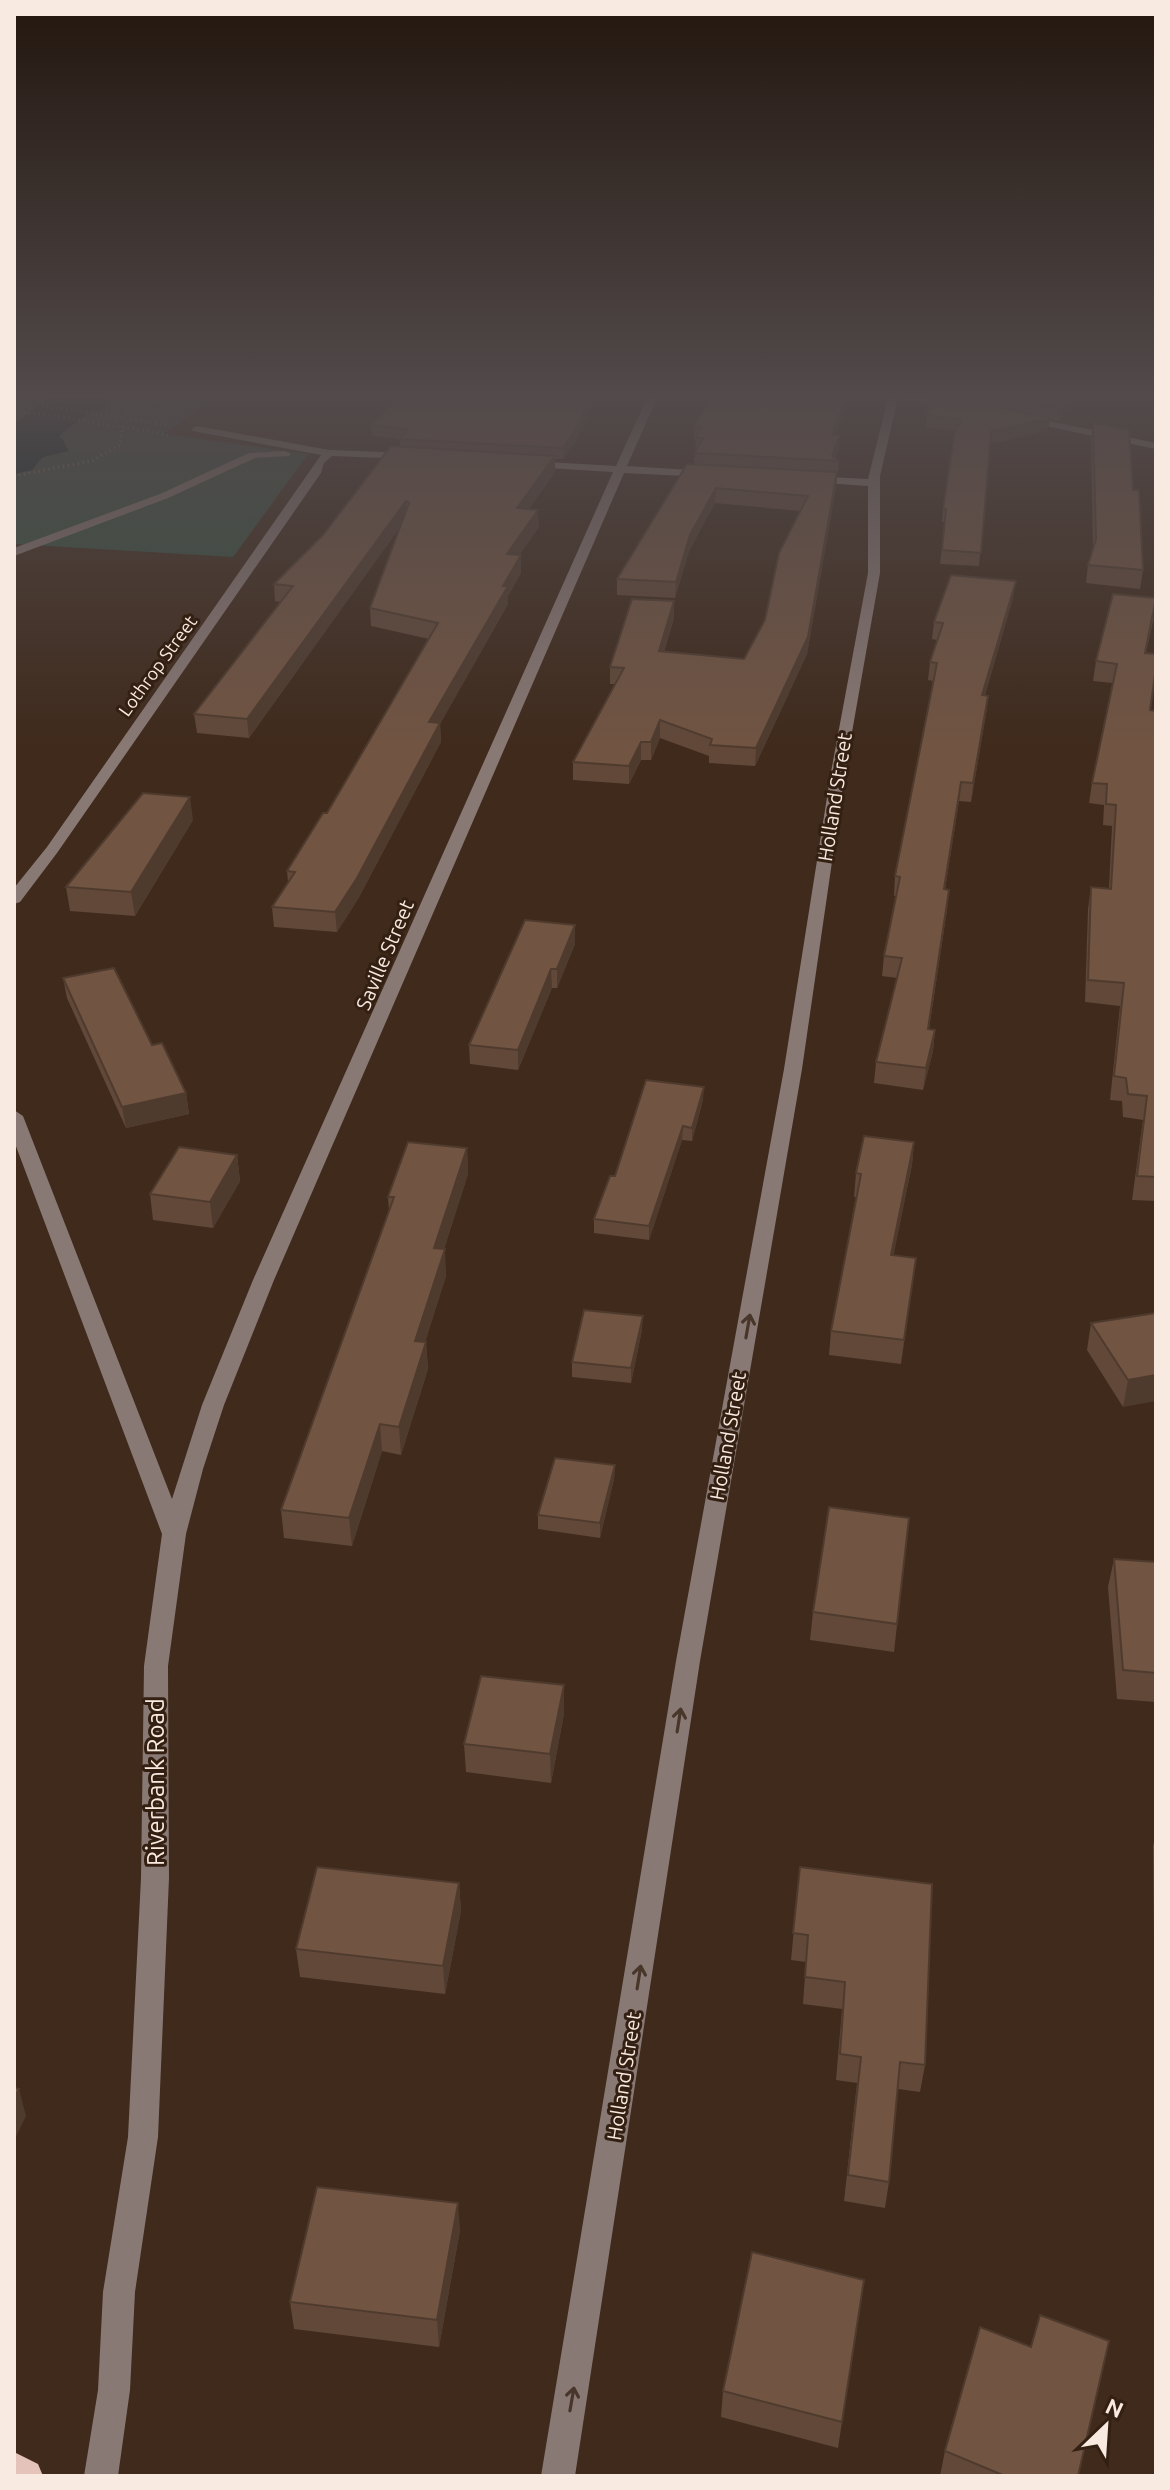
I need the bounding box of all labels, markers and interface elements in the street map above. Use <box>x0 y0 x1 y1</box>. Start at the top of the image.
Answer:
street label: Lothrop Street <box>114 611 200 720</box>
street label: Holland Street <box>813 731 856 863</box>
street label: Saville Street <box>351 896 418 1013</box>
one-way arrow <box>741 1313 756 1339</box>
street label: Holland Street <box>705 1370 750 1502</box>
street label: Riverbank Road <box>142 1698 169 1866</box>
one-way arrow <box>672 1707 687 1733</box>
one-way arrow <box>632 1964 647 1990</box>
street label: Holland Street <box>602 2010 645 2142</box>
north arrow <box>1066 2386 1146 2466</box>
one-way arrow <box>566 2387 581 2412</box>
text: N <box>1102 2393 1127 2422</box>

